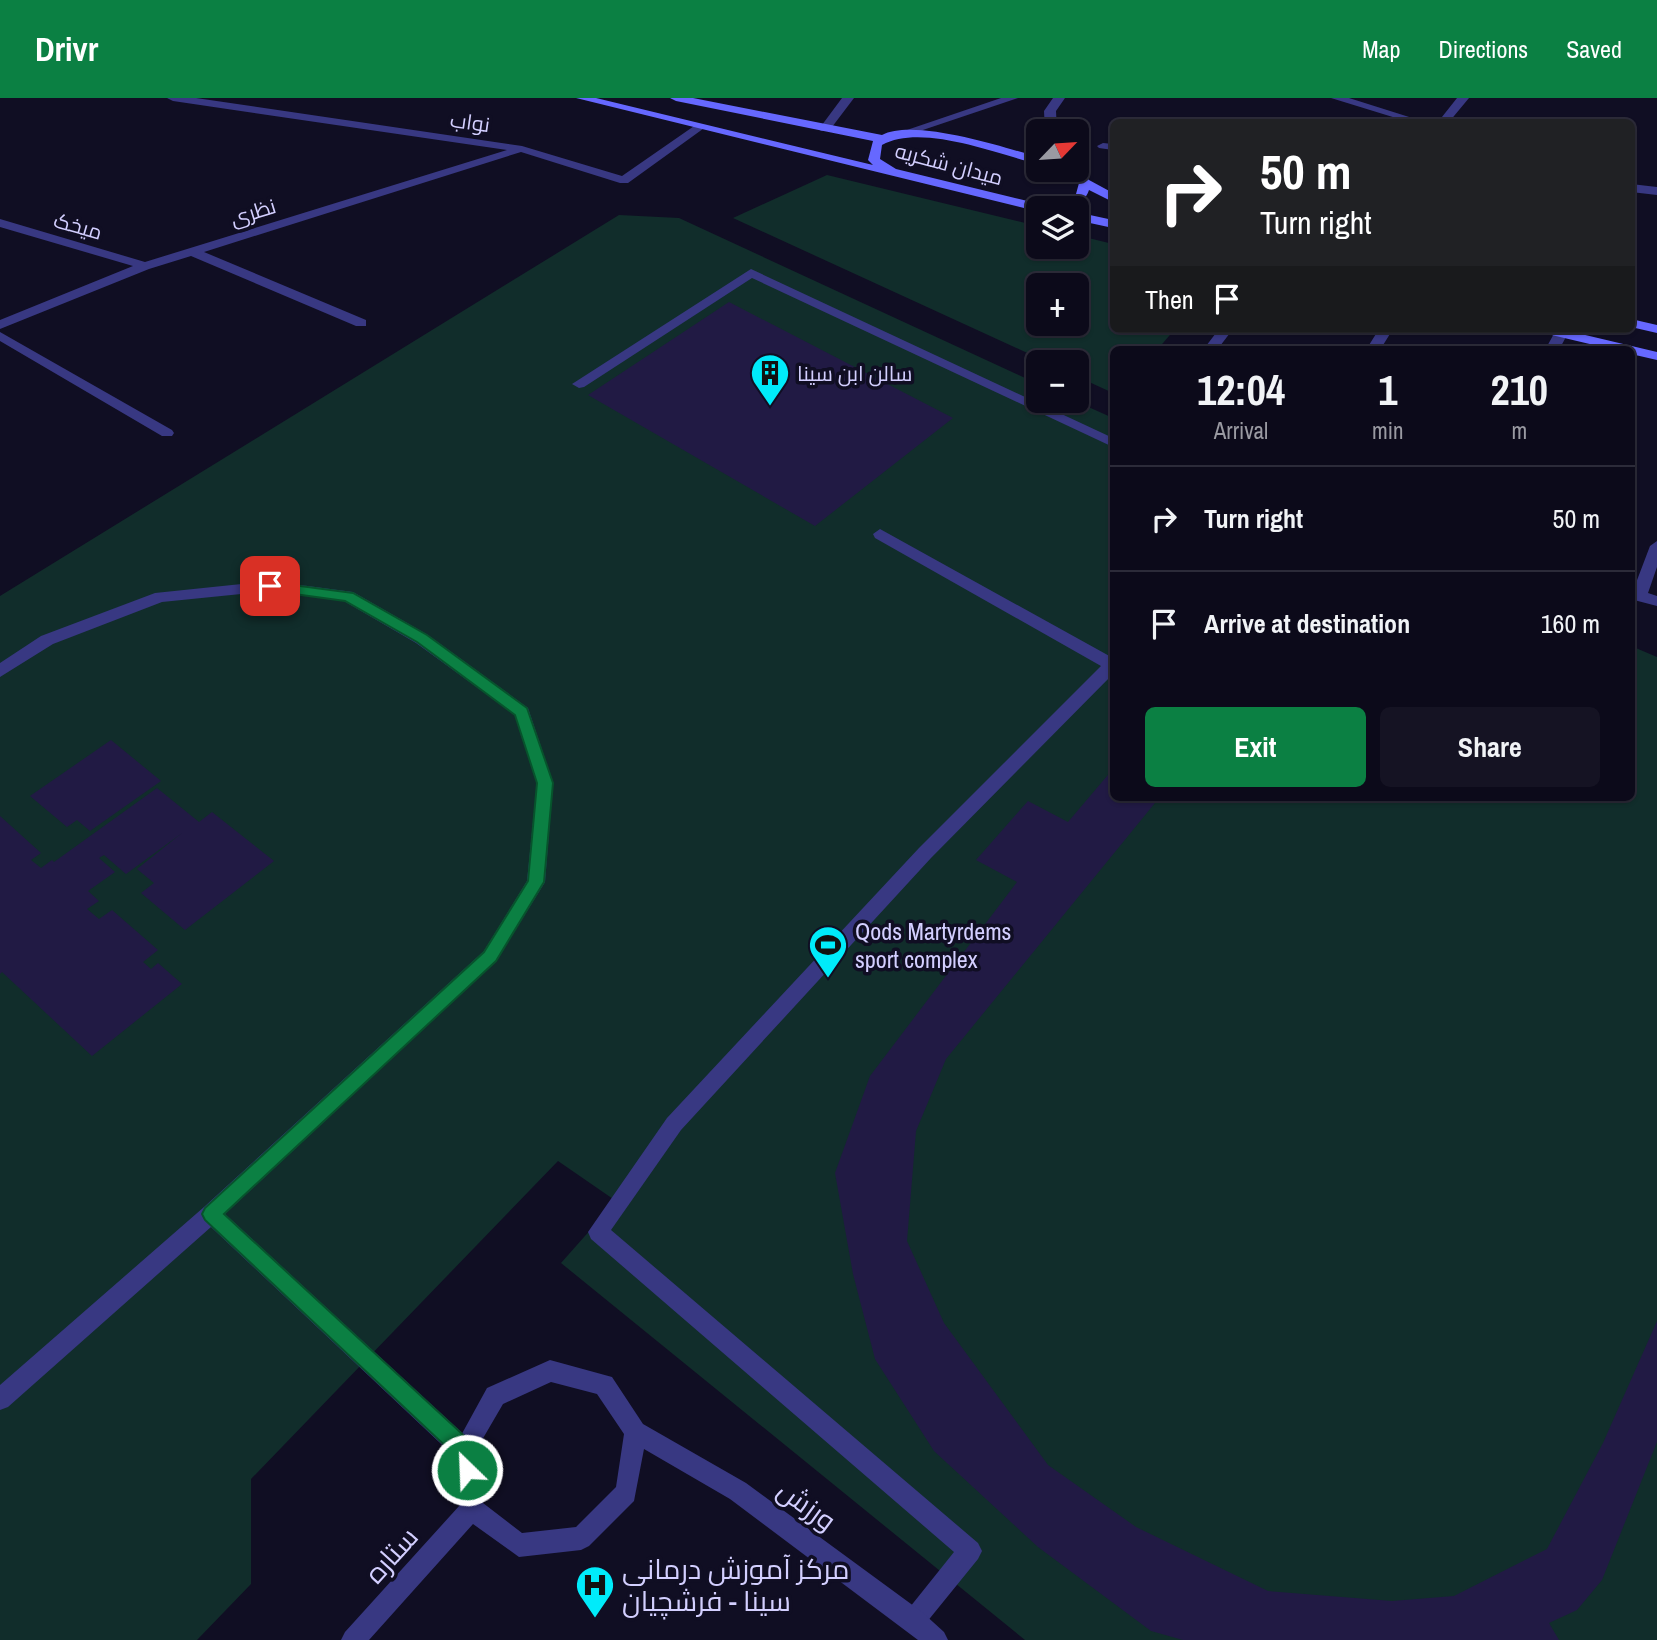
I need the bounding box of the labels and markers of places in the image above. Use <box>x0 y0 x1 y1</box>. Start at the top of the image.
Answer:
building icon: سالن ابن سینا <box>749 352 791 407</box>
place label: سالن ابن سینا <box>797 359 912 388</box>
pin <box>240 556 300 616</box>
place label: Qods Martyrdems sport complex <box>855 915 1011 975</box>
sports icon: Qods Martyrdems sport complex <box>807 924 849 979</box>
place label: مرکز آموزش درمانی سینا - فرشچیان <box>622 1550 849 1620</box>
hospital icon: مرکز آموزش درمانی سینا - فرشچیان <box>574 1564 616 1619</box>

